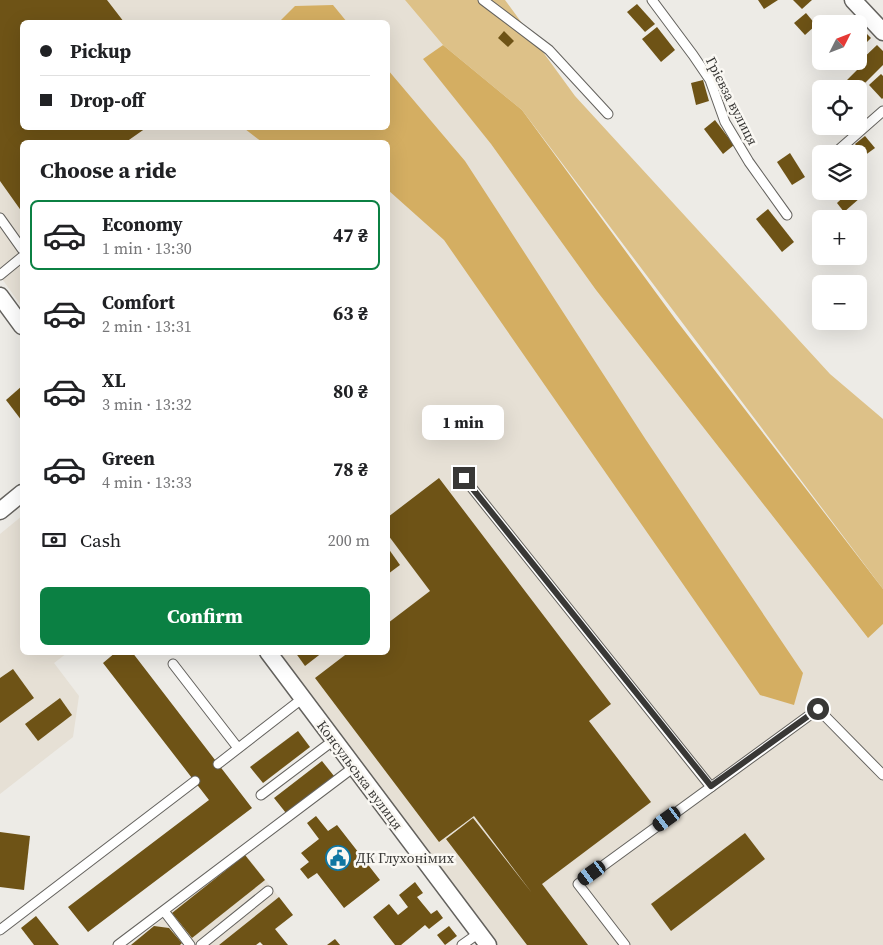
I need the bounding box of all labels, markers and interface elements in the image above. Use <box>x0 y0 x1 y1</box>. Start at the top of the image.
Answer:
north arrow <box>812 15 868 70</box>
map controls <box>812 15 867 330</box>
text: Pickup <box>70 38 131 64</box>
street label: Грієвза вулиця <box>701 53 763 149</box>
button: locate <box>812 80 867 135</box>
text: Drop-off <box>70 87 144 113</box>
button: layers <box>812 145 867 200</box>
text: Choose a ride <box>40 155 177 185</box>
button: + <box>812 210 867 265</box>
text: Economy <box>102 211 183 237</box>
icon: car <box>42 213 87 258</box>
text: 47 ₴ <box>333 222 368 248</box>
text: 1 min · 13:30 <box>102 237 192 259</box>
button: − <box>812 275 867 330</box>
text: Comfort <box>102 289 175 315</box>
icon: car <box>42 291 87 336</box>
text: 63 ₴ <box>333 300 368 326</box>
text: 2 min · 13:31 <box>102 315 192 337</box>
text: XL <box>102 367 125 393</box>
icon: car <box>42 369 87 414</box>
text: 80 ₴ <box>333 378 368 404</box>
text: 3 min · 13:32 <box>102 393 192 415</box>
callout: 1 min <box>423 406 505 440</box>
text: 1 min <box>442 411 484 433</box>
text: Green <box>102 445 155 471</box>
icon: car <box>42 447 87 492</box>
text: 78 ₴ <box>333 456 368 482</box>
route end <box>453 467 475 489</box>
text: 4 min · 13:33 <box>102 471 192 493</box>
icon: cash <box>40 526 68 554</box>
text: Cash <box>80 527 121 553</box>
text: 200 m <box>328 529 370 551</box>
button: Confirm <box>40 587 370 645</box>
route start <box>807 698 829 720</box>
street label: Консульська вулиця <box>312 716 408 834</box>
car <box>650 804 683 834</box>
public building icon: ДК Глухонімих <box>325 845 351 871</box>
place label: ДК Глухонімих <box>356 848 455 868</box>
car <box>575 858 608 888</box>

